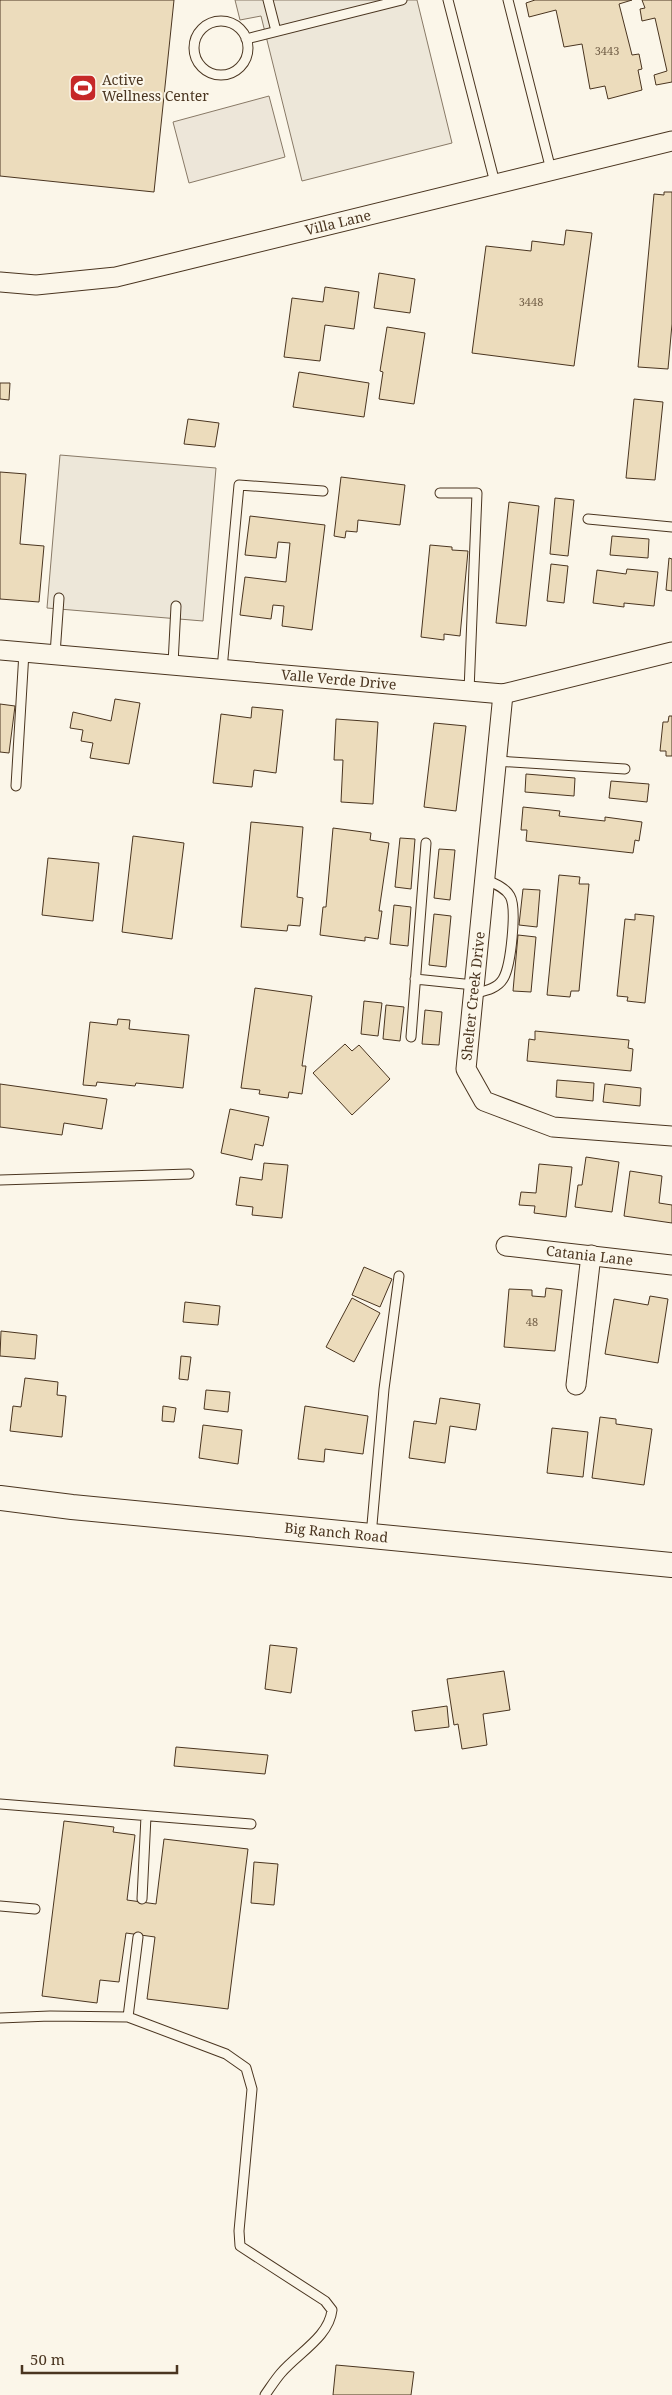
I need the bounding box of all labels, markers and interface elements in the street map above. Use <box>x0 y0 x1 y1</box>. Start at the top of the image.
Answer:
house number: 3443 <box>595 43 619 58</box>
place label: Active Wellness Center <box>102 70 209 105</box>
sports icon: Active Wellness Center <box>68 73 98 103</box>
street label: Villa Lane <box>303 205 373 239</box>
house number: 3448 <box>519 294 543 309</box>
street label: Valle Verde Drive <box>280 665 397 694</box>
street label: Shelter Creek Drive <box>456 930 489 1062</box>
street label: Catania Lane <box>545 1241 634 1269</box>
house number: 48 <box>526 1314 538 1329</box>
street label: Big Ranch Road <box>284 1518 389 1547</box>
scale bar <box>22 2342 178 2374</box>
text: 50 m <box>30 2349 65 2369</box>

